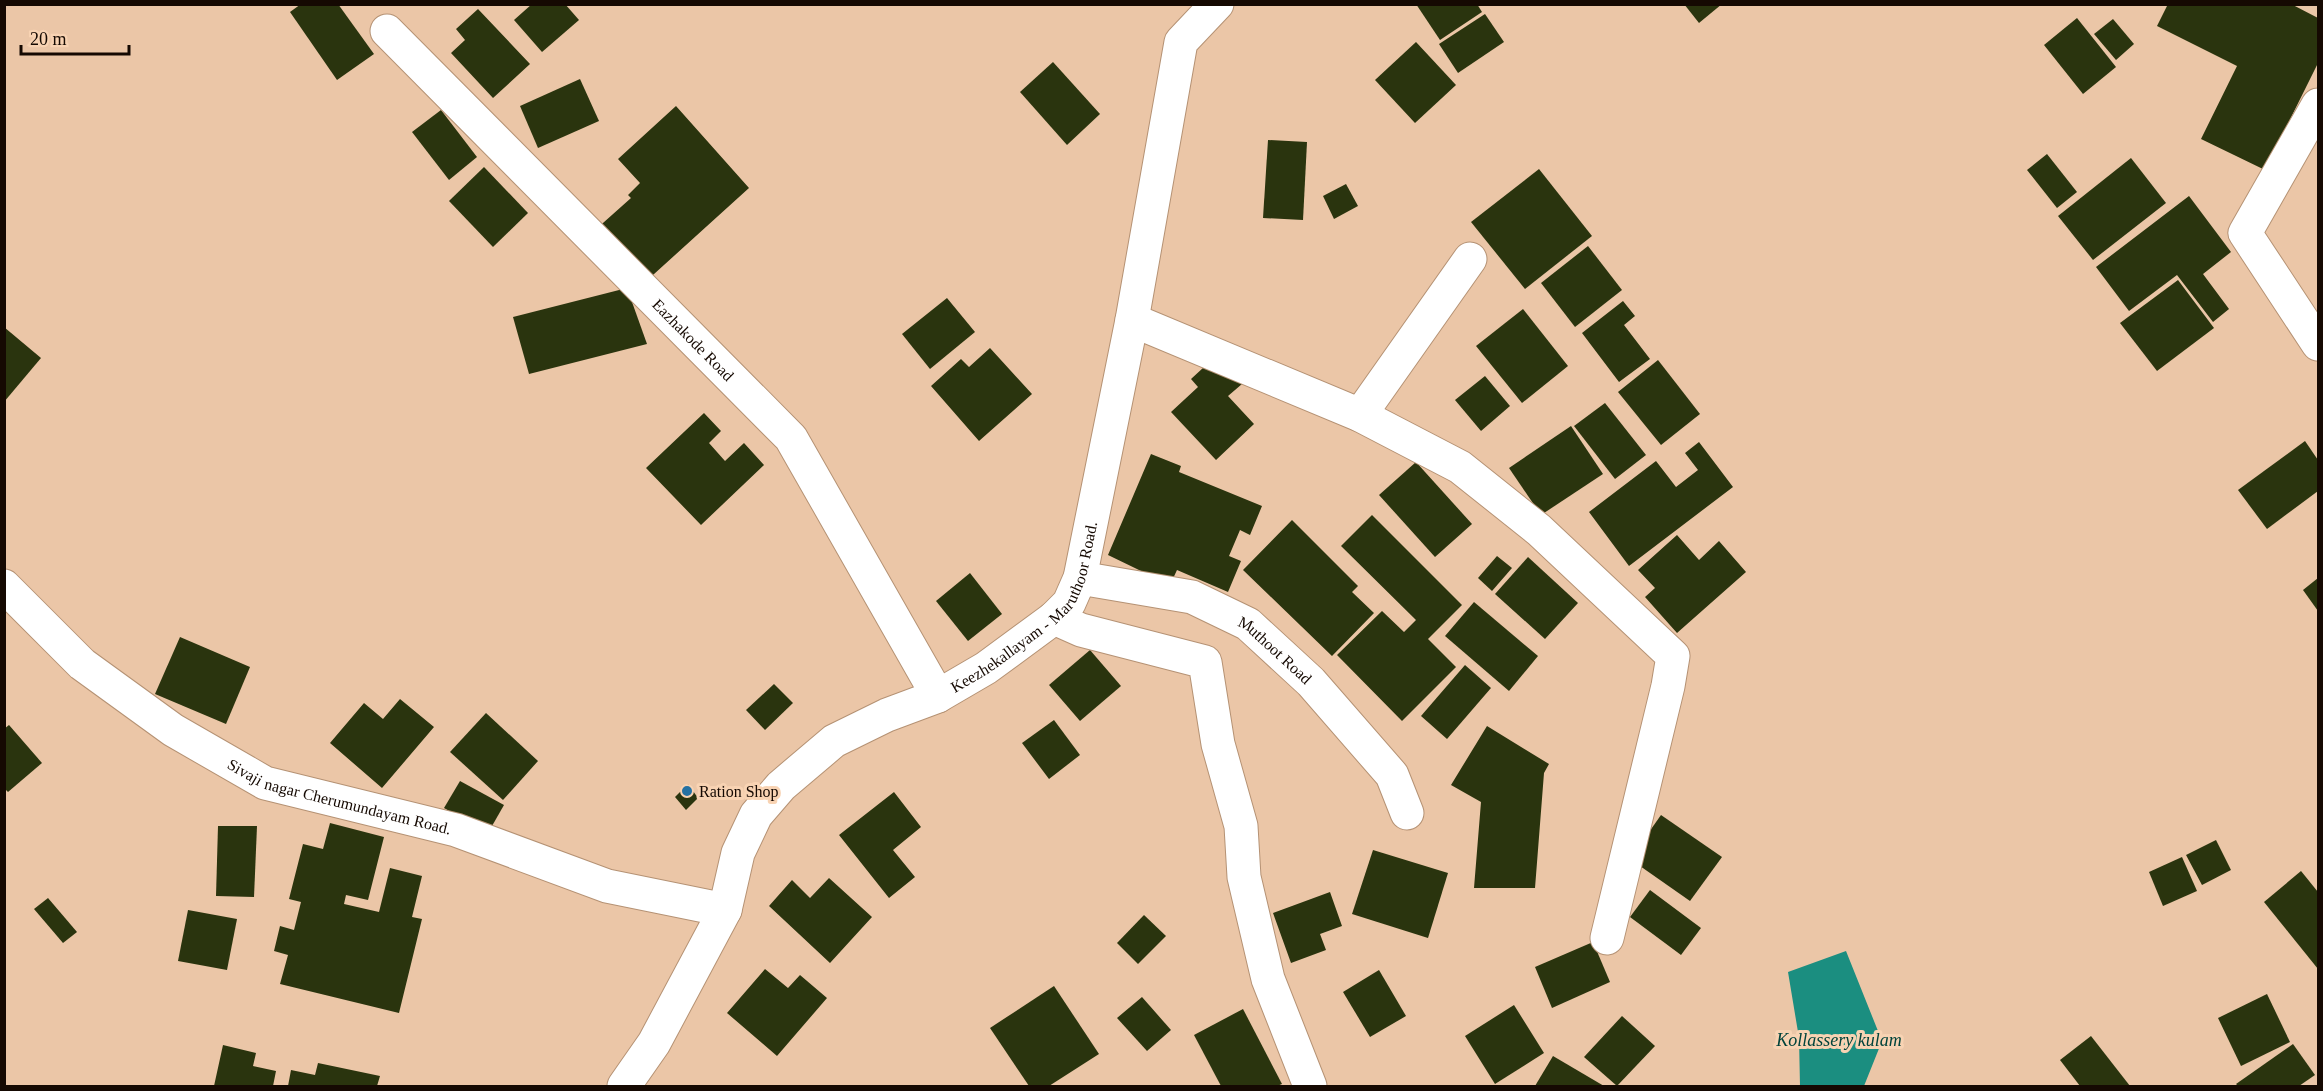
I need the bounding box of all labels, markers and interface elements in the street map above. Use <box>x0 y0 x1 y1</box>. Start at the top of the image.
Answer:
scale bar <box>21 18 129 56</box>
text: 20 m <box>30 29 67 49</box>
street label: Eazhakode Road <box>649 296 737 384</box>
street label: Keezhekallayam - Maruthoor Road. <box>948 520 1100 696</box>
street label: Muthoot Road <box>1236 613 1315 687</box>
street label: Sivaji nagar Cherumundayam Road. <box>225 755 453 838</box>
place label: Ration Shop <box>699 783 779 801</box>
marker: Ration Shop <box>680 784 694 798</box>
water label: Kollassery kulam <box>1775 1030 1902 1050</box>

